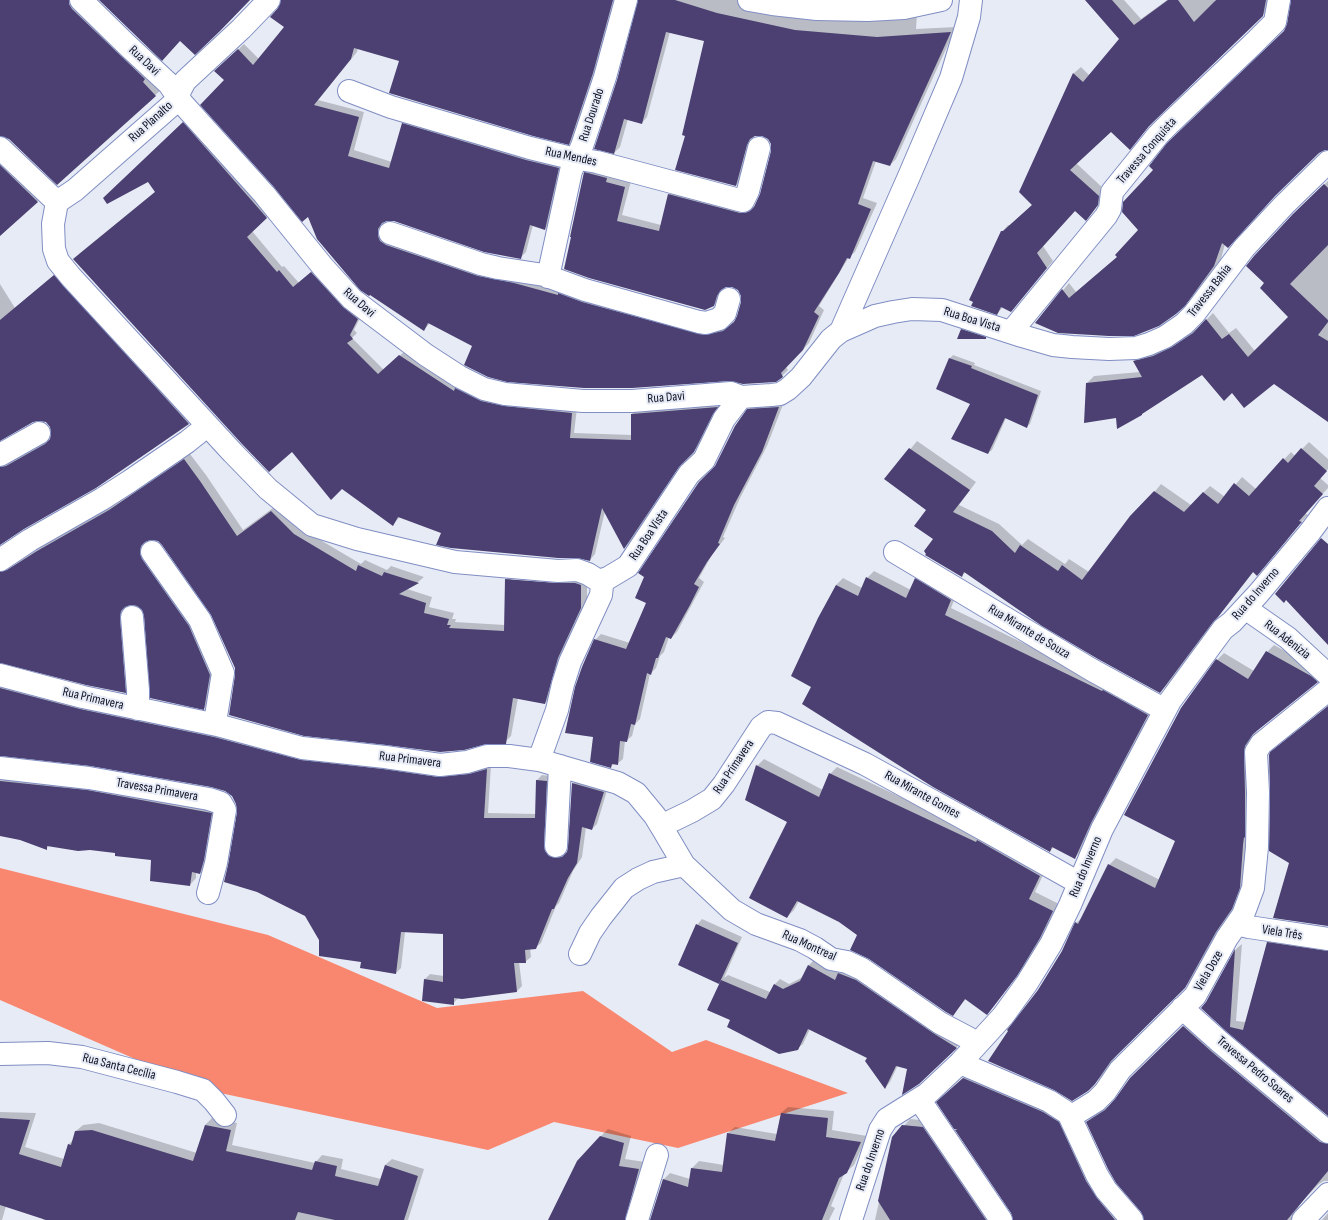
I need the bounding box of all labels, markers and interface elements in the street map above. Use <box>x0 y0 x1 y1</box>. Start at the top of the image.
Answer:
street label: Rua Davi <box>125 43 163 79</box>
street label: Rua Dourado <box>576 86 608 144</box>
street label: Rua Planalto <box>126 98 176 146</box>
street label: Travessa Conquista <box>1114 115 1180 187</box>
street label: Rua Mendes <box>544 144 598 170</box>
street label: Travessa Bahia <box>1184 261 1236 321</box>
street label: Rua Davi <box>340 285 378 321</box>
street label: Rua Boa Vista <box>942 304 1002 336</box>
street label: Rua Davi <box>647 389 685 407</box>
street label: Rua Boa Vista <box>626 506 672 564</box>
street label: Rua do Inverno <box>1229 565 1283 623</box>
street label: Rua Mirante de Souza <box>985 601 1073 663</box>
street label: Rua Adenizia <box>1261 617 1313 663</box>
street label: Rua Primavera <box>61 684 125 714</box>
street label: Rua Primavera <box>710 737 758 797</box>
street label: Rua Primavera <box>378 748 442 772</box>
street label: Rua Mirante Gomes <box>881 768 963 822</box>
street label: Travessa Primavera <box>115 775 199 805</box>
street label: Rua do Inverno <box>1066 834 1106 900</box>
street label: Viela Três <box>1261 922 1303 944</box>
street label: Rua Montreal <box>780 927 838 965</box>
street label: Viela Doze <box>1191 948 1227 994</box>
street label: Travessa Pedro Soares <box>1213 1033 1297 1107</box>
street label: Rua Santa Cecília <box>81 1050 157 1084</box>
street label: Rua do Inverno <box>853 1127 889 1193</box>

